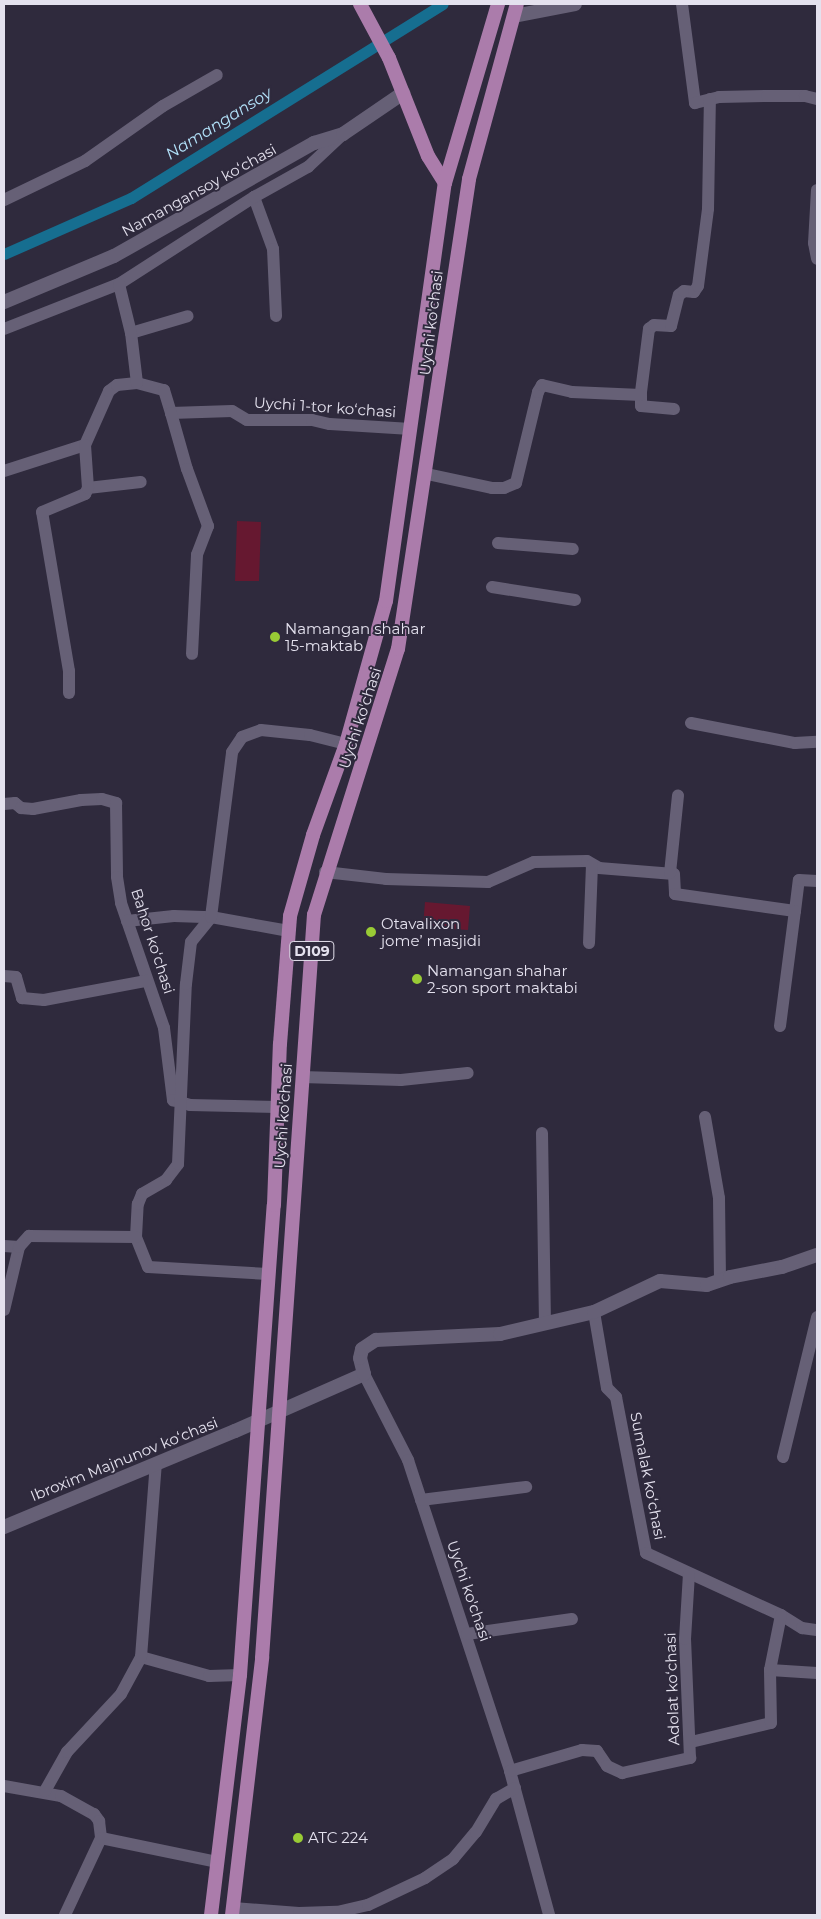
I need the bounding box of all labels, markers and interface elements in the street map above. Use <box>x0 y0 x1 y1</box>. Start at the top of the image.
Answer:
water label: Namangansoy <box>162 84 276 164</box>
street label: Namangansoy koʻchasi <box>119 140 279 240</box>
street label: Uychi ko'chasi <box>416 270 446 376</box>
street label: Uychi 1-tor koʻchasi <box>253 393 397 421</box>
place label: Namangan shahar 15-maktab <box>285 619 425 654</box>
marker: Namangan shahar 15-maktab <box>269 631 281 643</box>
street label: Uychi ko'chasi <box>335 665 385 771</box>
street label: Bahor koʻchasi <box>127 886 179 996</box>
place label: Otavalixon jome’ masjidi <box>381 914 481 949</box>
marker: Otavalixon jome’ masjidi <box>365 926 377 938</box>
road number: D109 <box>288 939 336 962</box>
place label: Namangan shahar 2-son sport maktabi <box>427 961 578 996</box>
marker: Namangan shahar 2-son sport maktabi <box>411 973 423 985</box>
street label: Uychi ko'chasi <box>270 1063 296 1169</box>
street label: Sumalak koʻchasi <box>627 1411 669 1541</box>
street label: Ibroxim Majnunov koʻchasi <box>28 1413 220 1505</box>
street label: Uychi ko'chasi <box>443 1538 495 1644</box>
street label: Adolat koʻchasi <box>661 1632 683 1746</box>
place label: ATC 224 <box>308 1829 368 1847</box>
marker: ATC 224 <box>292 1832 304 1844</box>

